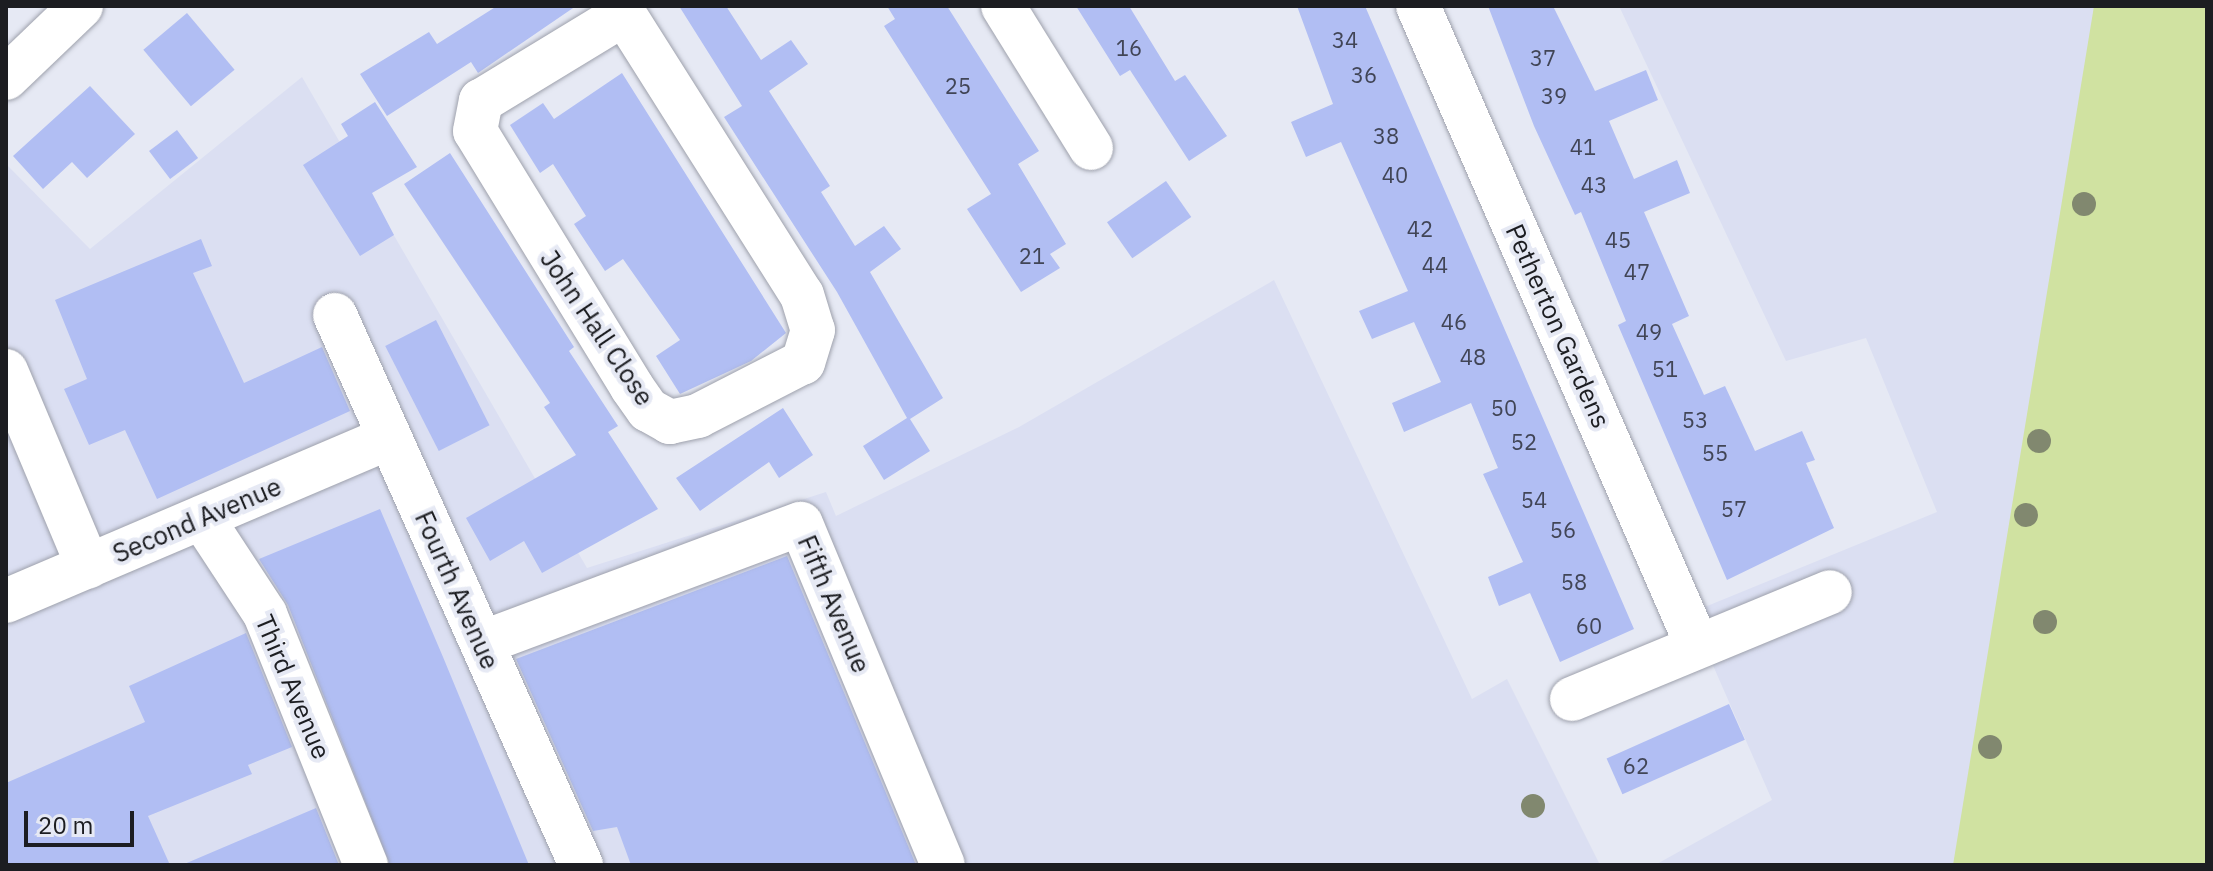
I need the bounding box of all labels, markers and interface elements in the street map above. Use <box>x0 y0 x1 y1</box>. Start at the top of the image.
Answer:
house number: 34 <box>1332 27 1358 53</box>
house number: 16 <box>1116 35 1142 61</box>
house number: 37 <box>1530 45 1556 71</box>
house number: 36 <box>1351 62 1377 88</box>
house number: 25 <box>945 73 971 99</box>
house number: 39 <box>1541 83 1567 109</box>
house number: 38 <box>1373 123 1399 149</box>
house number: 41 <box>1570 134 1596 160</box>
house number: 40 <box>1382 162 1408 188</box>
house number: 43 <box>1581 172 1607 198</box>
house number: 42 <box>1407 216 1433 242</box>
street label: Petherton Gardens <box>1499 219 1617 433</box>
house number: 45 <box>1605 227 1631 253</box>
house number: 21 <box>1019 243 1045 269</box>
street label: John Hall Close <box>534 244 660 412</box>
house number: 44 <box>1422 252 1448 278</box>
house number: 47 <box>1624 259 1650 285</box>
house number: 46 <box>1441 309 1467 335</box>
house number: 49 <box>1636 319 1662 345</box>
house number: 48 <box>1460 344 1486 370</box>
house number: 51 <box>1652 356 1678 382</box>
house number: 50 <box>1491 395 1517 421</box>
house number: 53 <box>1682 407 1708 433</box>
house number: 52 <box>1511 429 1537 455</box>
house number: 55 <box>1702 440 1728 466</box>
street label: Second Avenue <box>108 471 286 569</box>
house number: 54 <box>1521 487 1547 513</box>
house number: 57 <box>1721 496 1747 522</box>
street label: Fourth Avenue <box>408 506 506 674</box>
house number: 56 <box>1550 517 1576 543</box>
street label: Fifth Avenue <box>791 531 877 677</box>
house number: 58 <box>1561 569 1587 595</box>
street label: Third Avenue <box>249 610 337 764</box>
house number: 60 <box>1576 613 1602 639</box>
house number: 62 <box>1623 753 1649 779</box>
scale bar <box>28 795 138 845</box>
text: 20 m <box>38 809 93 841</box>

